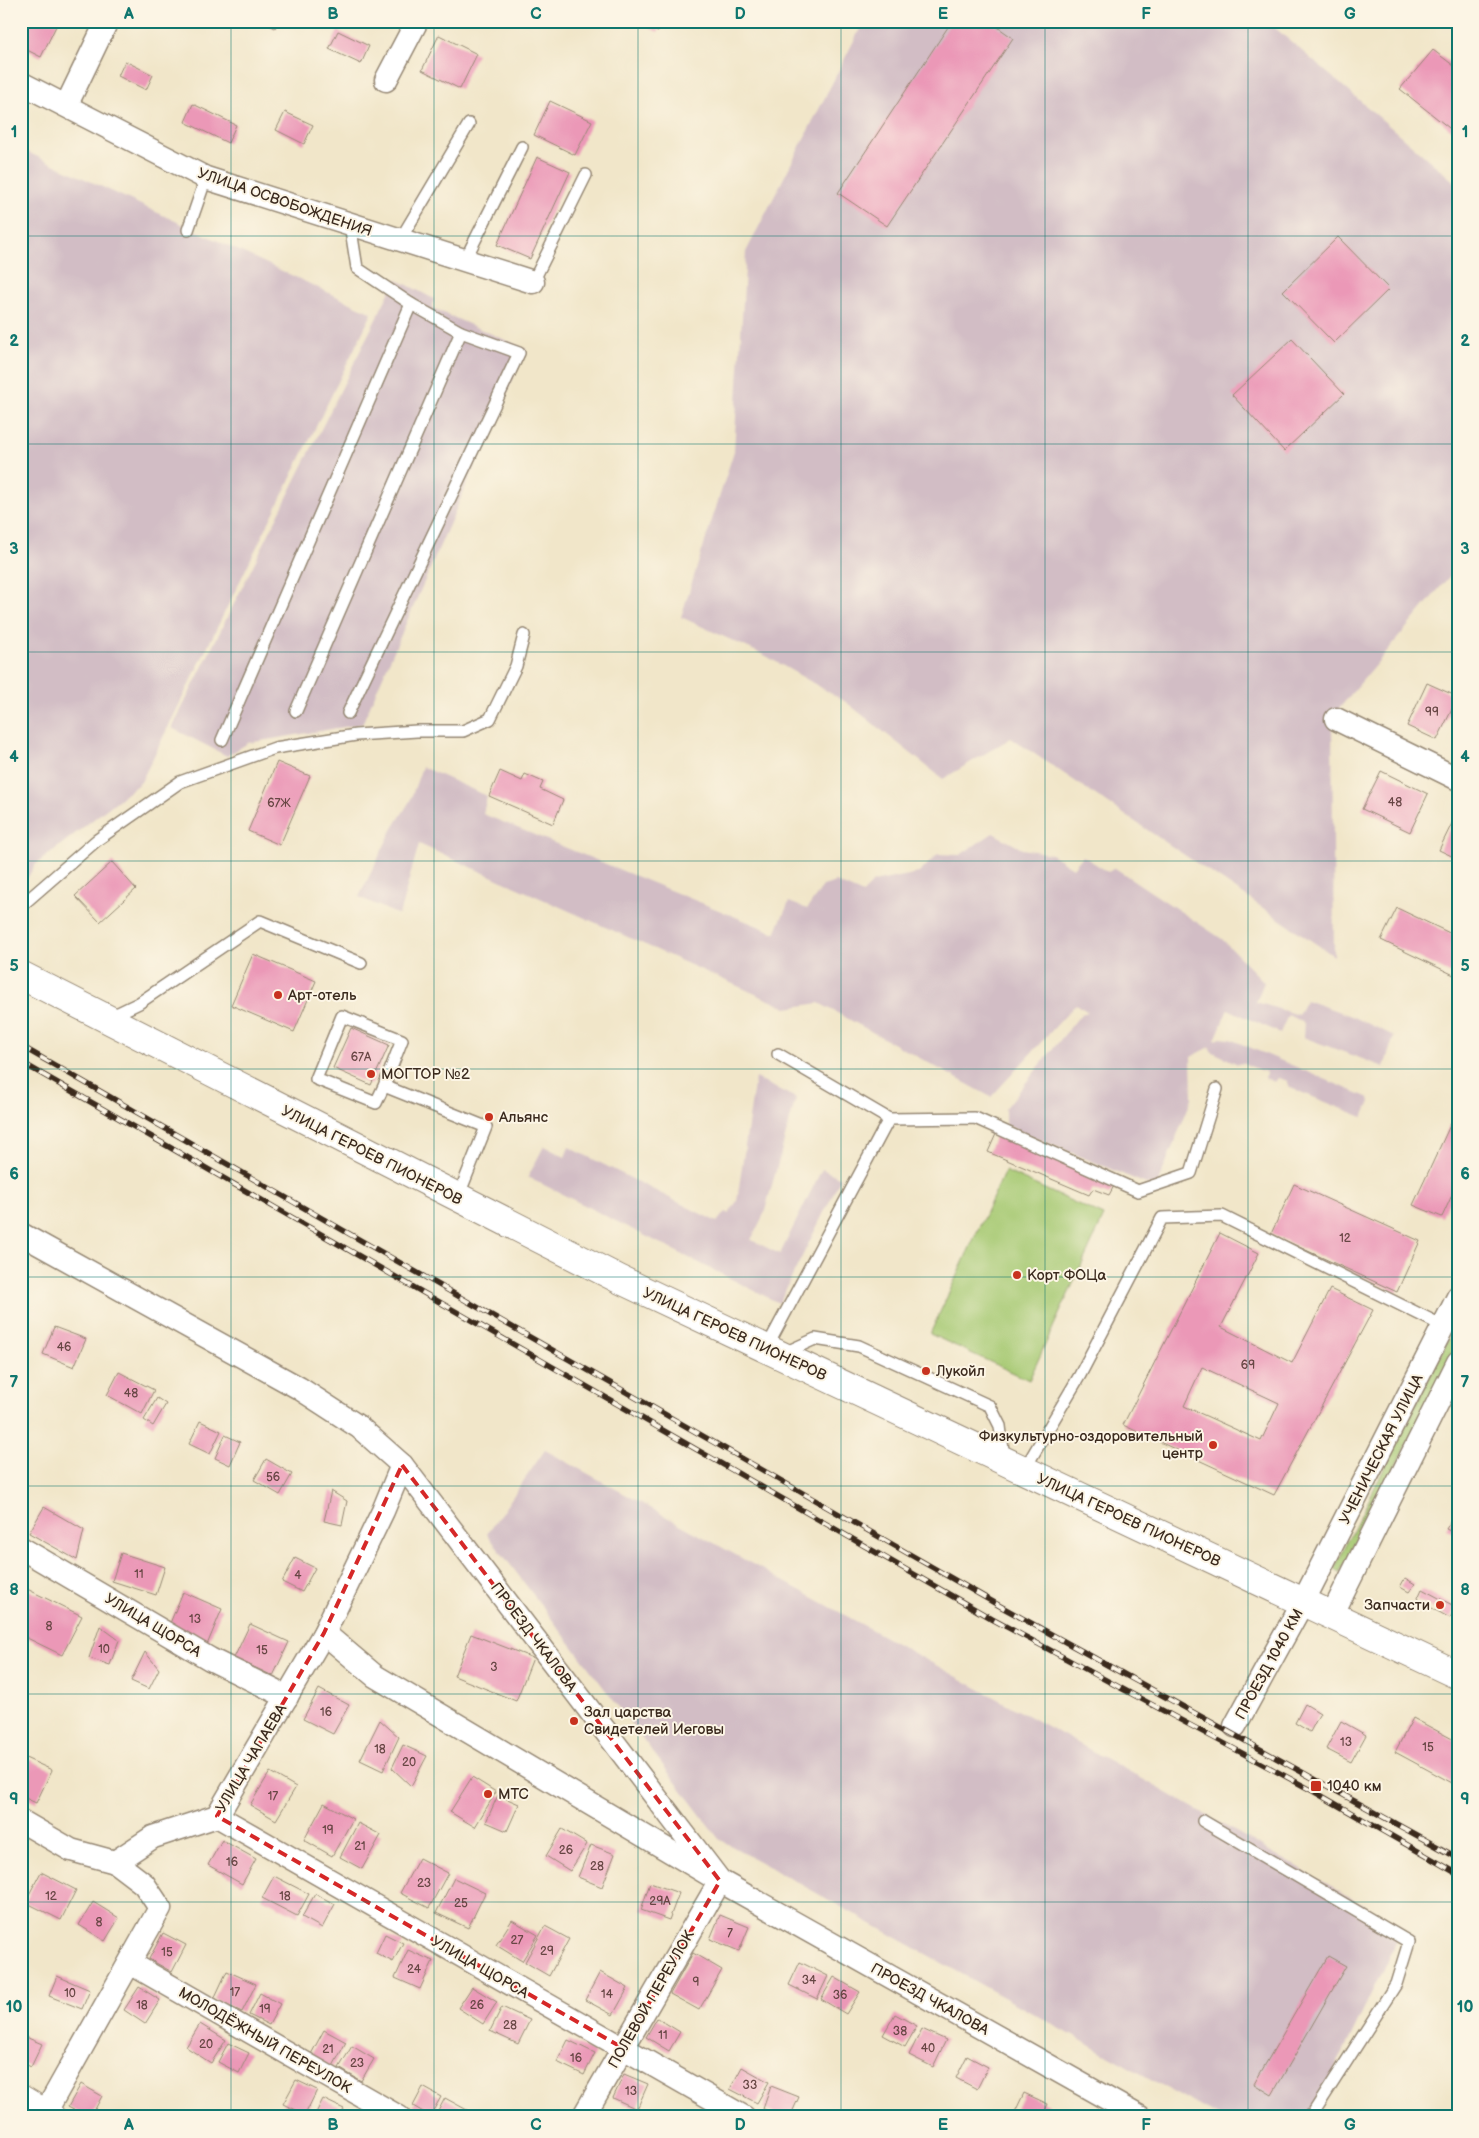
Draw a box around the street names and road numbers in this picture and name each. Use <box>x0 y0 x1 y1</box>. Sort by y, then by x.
street label: УЛИЦА ОСВОБОЖДЕНИЯ <box>195 164 374 241</box>
street label: УЛИЦА ГЕРОЕВ ПИОНЕРОВ <box>278 1101 466 1210</box>
street label: УЛИЦА ГЕРОЕВ ПИОНЕРОВ <box>640 1283 830 1386</box>
street label: УЧЕНИЧЕСКАЯ УЛИЦА <box>1335 1370 1428 1528</box>
street label: УЛИЦА ГЕРОЕВ ПИОНЕРОВ <box>1034 1469 1224 1572</box>
street label: ПРОЕЗД ЧКАЛОВА <box>486 1579 582 1697</box>
street label: УЛИЦА ЩОРСА <box>101 1589 205 1662</box>
street label: ПРОЕЗД 1040 КМ <box>1231 1606 1308 1723</box>
street label: УЛИЦА ЧАПАЕВА <box>212 1700 292 1816</box>
street label: ПОЛЕВОЙ ПЕРЕУЛОК <box>604 1926 699 2072</box>
street label: УЛИЦА ЩОРСА <box>428 1932 533 2003</box>
street label: ПРОЕЗД ЧКАЛОВА <box>867 1959 993 2040</box>
street label: МОЛОДЁЖНЫЙ ПЕРЕУЛОК <box>175 1983 355 2098</box>

